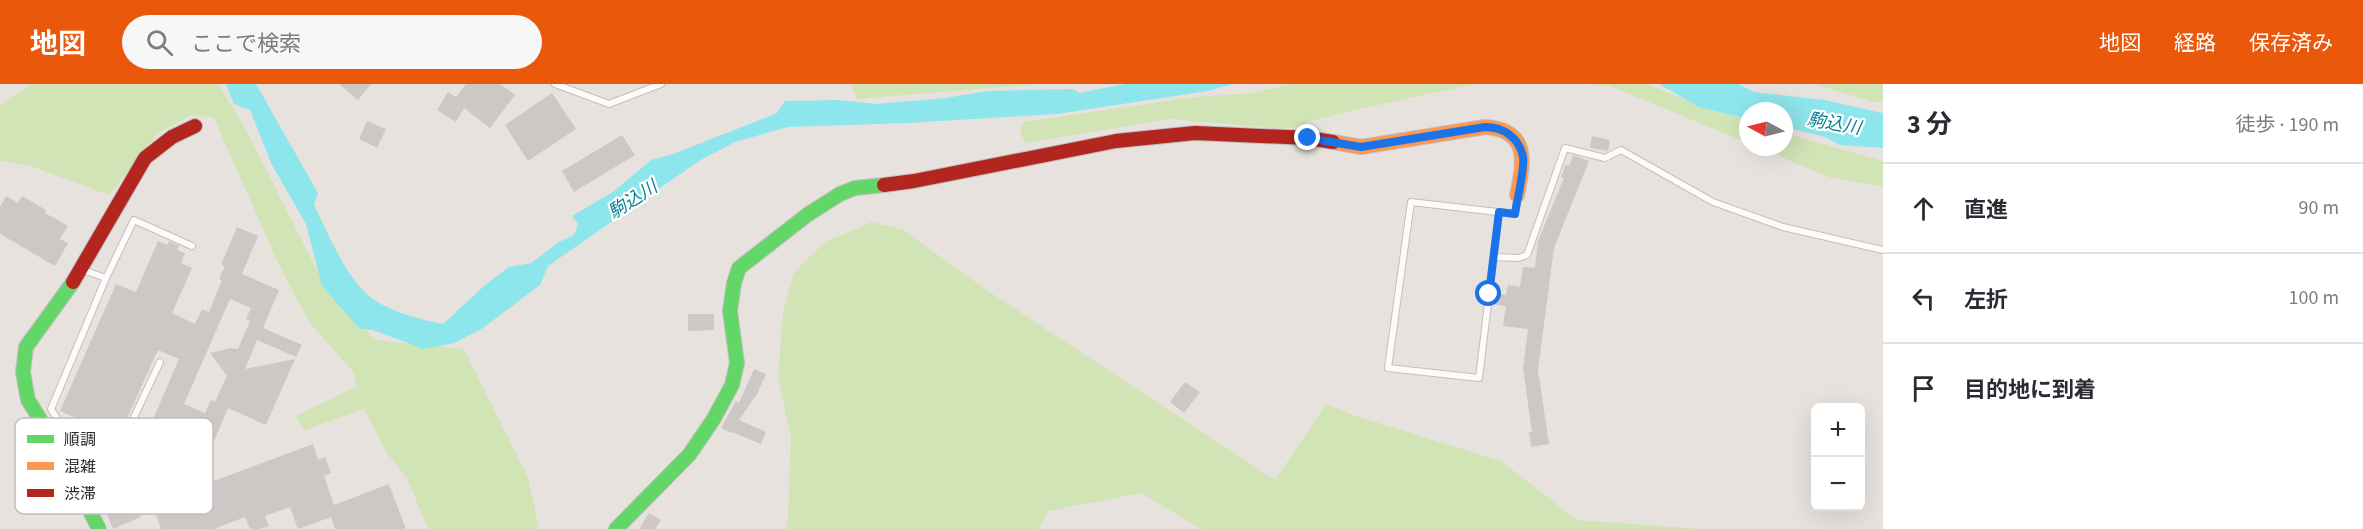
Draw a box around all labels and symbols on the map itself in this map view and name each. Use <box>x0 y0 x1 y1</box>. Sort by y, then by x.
north arrow <box>1739 102 1793 156</box>
water label: 駒込川 <box>1805 107 1865 141</box>
route end <box>1294 124 1320 150</box>
water label: 駒込川 <box>604 174 664 225</box>
route start <box>1475 280 1501 306</box>
legend <box>15 418 213 514</box>
text: 順調 <box>64 429 96 451</box>
text: 混雑 <box>64 456 96 478</box>
text: 渋滞 <box>64 483 96 505</box>

